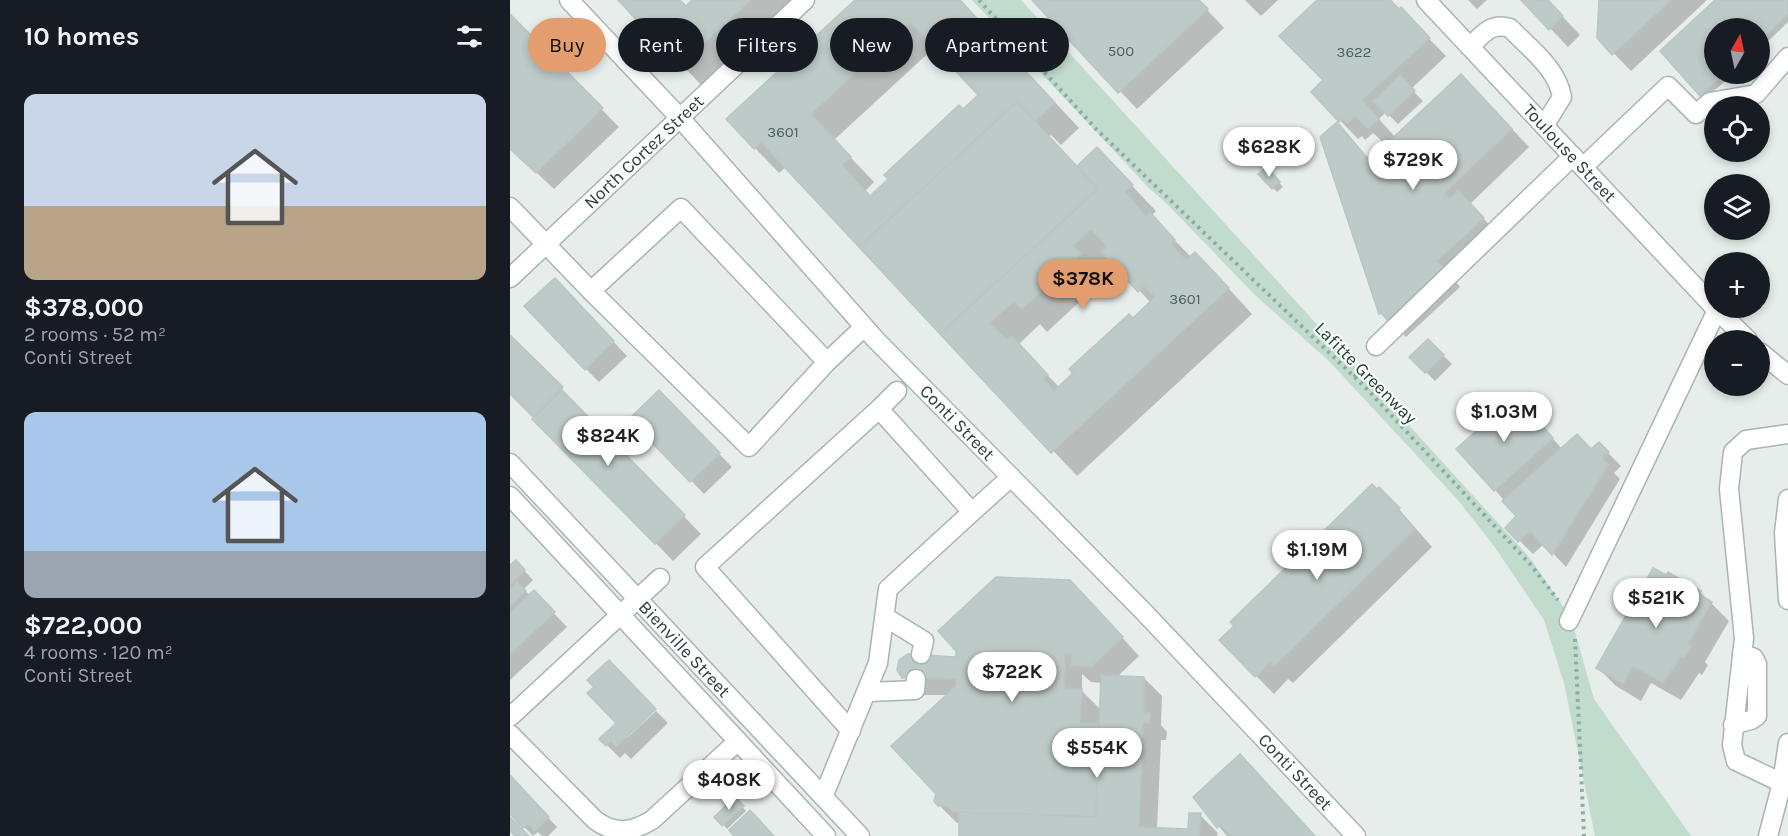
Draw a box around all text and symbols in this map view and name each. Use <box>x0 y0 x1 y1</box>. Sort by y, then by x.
chip: Buy <box>528 18 606 72</box>
chip: Rent <box>618 18 704 72</box>
chip: Filters <box>716 18 818 72</box>
chip: New <box>830 18 913 72</box>
chip: Apartment <box>925 18 1069 72</box>
north arrow <box>1704 18 1770 84</box>
map controls <box>1704 18 1770 396</box>
icon: filters <box>453 20 486 53</box>
text: 10 homes <box>24 21 139 52</box>
house number: 500 <box>1108 42 1134 60</box>
house number: 3622 <box>1337 43 1371 61</box>
street label: North Cortez Street <box>579 90 709 213</box>
button: locate <box>1704 96 1770 162</box>
street label: Toulouse Street <box>1518 99 1621 207</box>
house number: 3601 <box>767 123 799 141</box>
pin: $628K <box>1227 127 1311 178</box>
icon: home <box>201 133 309 241</box>
text: $628K <box>1237 135 1301 158</box>
pin: $729K <box>1371 140 1455 191</box>
text: $729K <box>1382 148 1444 171</box>
button: layers <box>1704 174 1770 240</box>
button: + <box>1704 252 1770 318</box>
pin: $378K <box>1041 259 1125 310</box>
text: $378K <box>1052 267 1114 290</box>
house number: 3601 <box>1169 290 1201 308</box>
text: $378,000 <box>24 292 144 323</box>
street label: Lafitte Greenway <box>1310 317 1422 429</box>
text: 2 rooms · 52 m² <box>24 323 166 346</box>
button: − <box>1704 330 1770 396</box>
text: Conti Street <box>24 346 132 369</box>
street label: Conti Street <box>915 380 1000 465</box>
pin: $1.03M <box>1455 392 1553 443</box>
text: $1.03M <box>1470 400 1538 423</box>
pin: $824K <box>566 416 650 467</box>
text: $824K <box>576 424 640 447</box>
icon: home <box>201 451 309 559</box>
pin: $1.19M <box>1268 530 1366 581</box>
text: $1.19M <box>1286 538 1348 561</box>
pin: $521K <box>1614 578 1698 629</box>
text: $521K <box>1627 586 1685 609</box>
street label: Bienville Street <box>634 596 735 702</box>
text: $722,000 <box>24 610 142 641</box>
text: 4 rooms · 120 m² <box>24 641 173 664</box>
pin: $722K <box>970 652 1054 703</box>
text: $722K <box>981 660 1043 683</box>
text: Conti Street <box>24 664 132 687</box>
pin: $554K <box>1055 728 1139 779</box>
street label: Conti Street <box>1254 729 1337 815</box>
text: $554K <box>1066 736 1128 759</box>
pin: $408K <box>687 760 771 811</box>
text: $408K <box>697 768 761 791</box>

